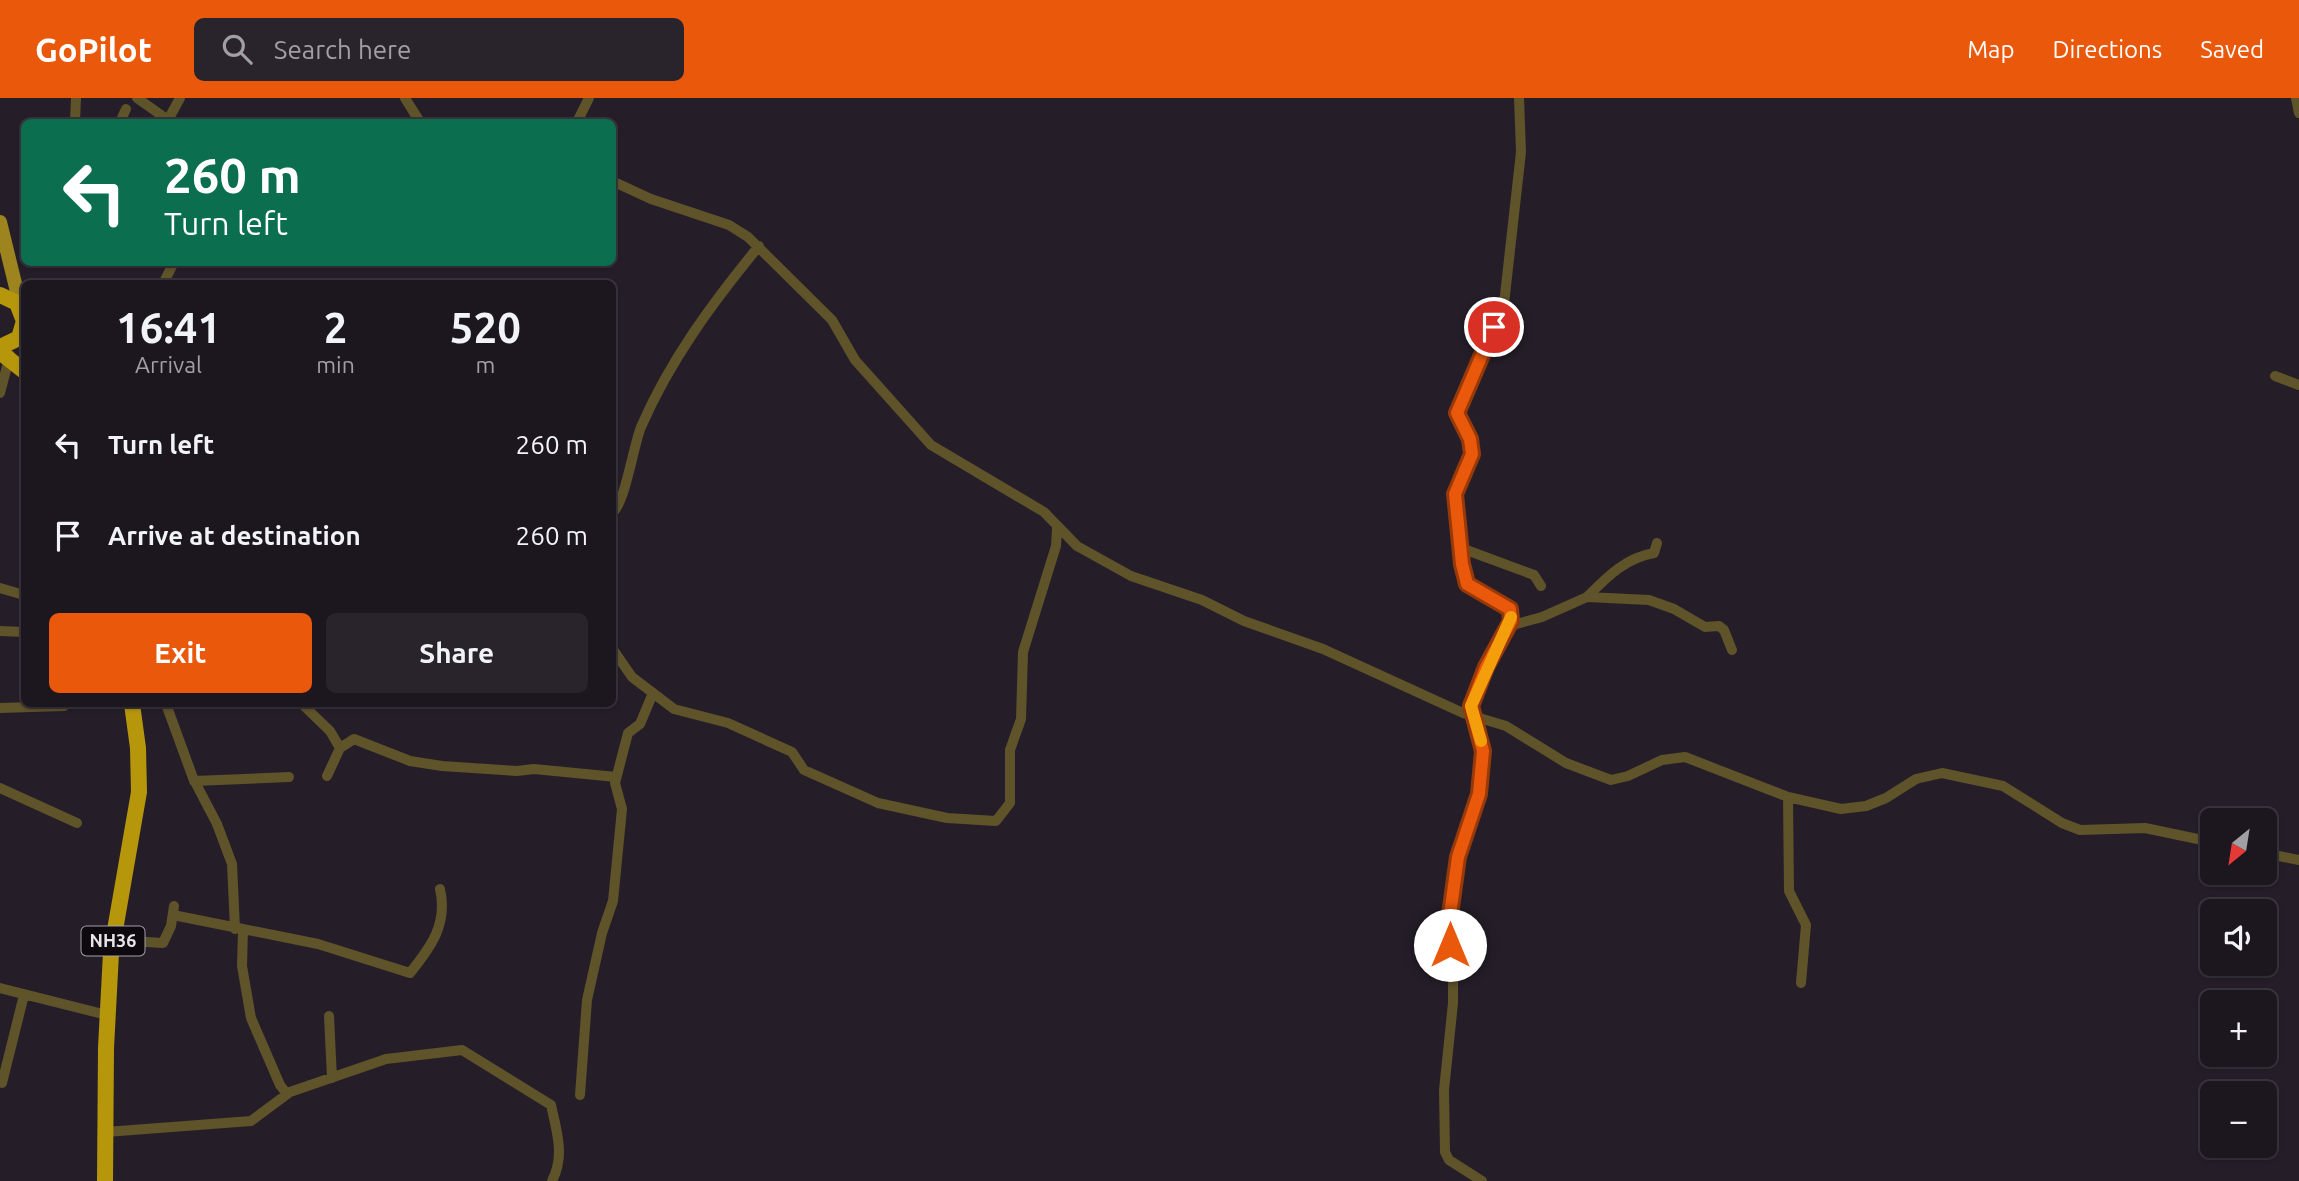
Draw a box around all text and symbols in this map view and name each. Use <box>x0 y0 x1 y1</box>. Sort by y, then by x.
search box <box>194 18 684 81</box>
icon: search <box>218 30 256 68</box>
text: GoPilot <box>35 31 152 68</box>
text: Search here <box>274 35 411 64</box>
text: Map <box>1967 36 2014 63</box>
text: Directions <box>2052 36 2162 63</box>
text: Saved <box>2200 36 2264 63</box>
icon: left <box>49 147 140 238</box>
text: 260 m <box>164 147 301 202</box>
text: Turn left <box>164 205 288 241</box>
pin <box>1464 297 1524 357</box>
text: 16:41 <box>116 304 221 351</box>
text: 2 <box>324 304 347 351</box>
text: 520 <box>450 304 521 351</box>
icon: arrive <box>1475 308 1513 346</box>
text: Arrival <box>135 352 202 377</box>
text: min <box>316 352 355 377</box>
text: m <box>475 352 495 377</box>
icon: left <box>49 426 87 464</box>
text: Turn left <box>108 430 214 459</box>
text: 260 m <box>516 430 588 459</box>
icon: arrive <box>49 517 87 555</box>
text: Arrive at destination <box>108 521 361 550</box>
text: 260 m <box>516 521 588 550</box>
button: Exit <box>49 613 312 693</box>
button: Share <box>326 613 588 693</box>
north arrow <box>2200 808 2277 886</box>
map controls <box>2200 808 2277 1158</box>
button: sound <box>2200 899 2277 976</box>
position arrow <box>1413 908 1487 982</box>
road number: NH36 <box>82 926 144 956</box>
button: + <box>2200 990 2277 1067</box>
button: − <box>2200 1081 2277 1158</box>

